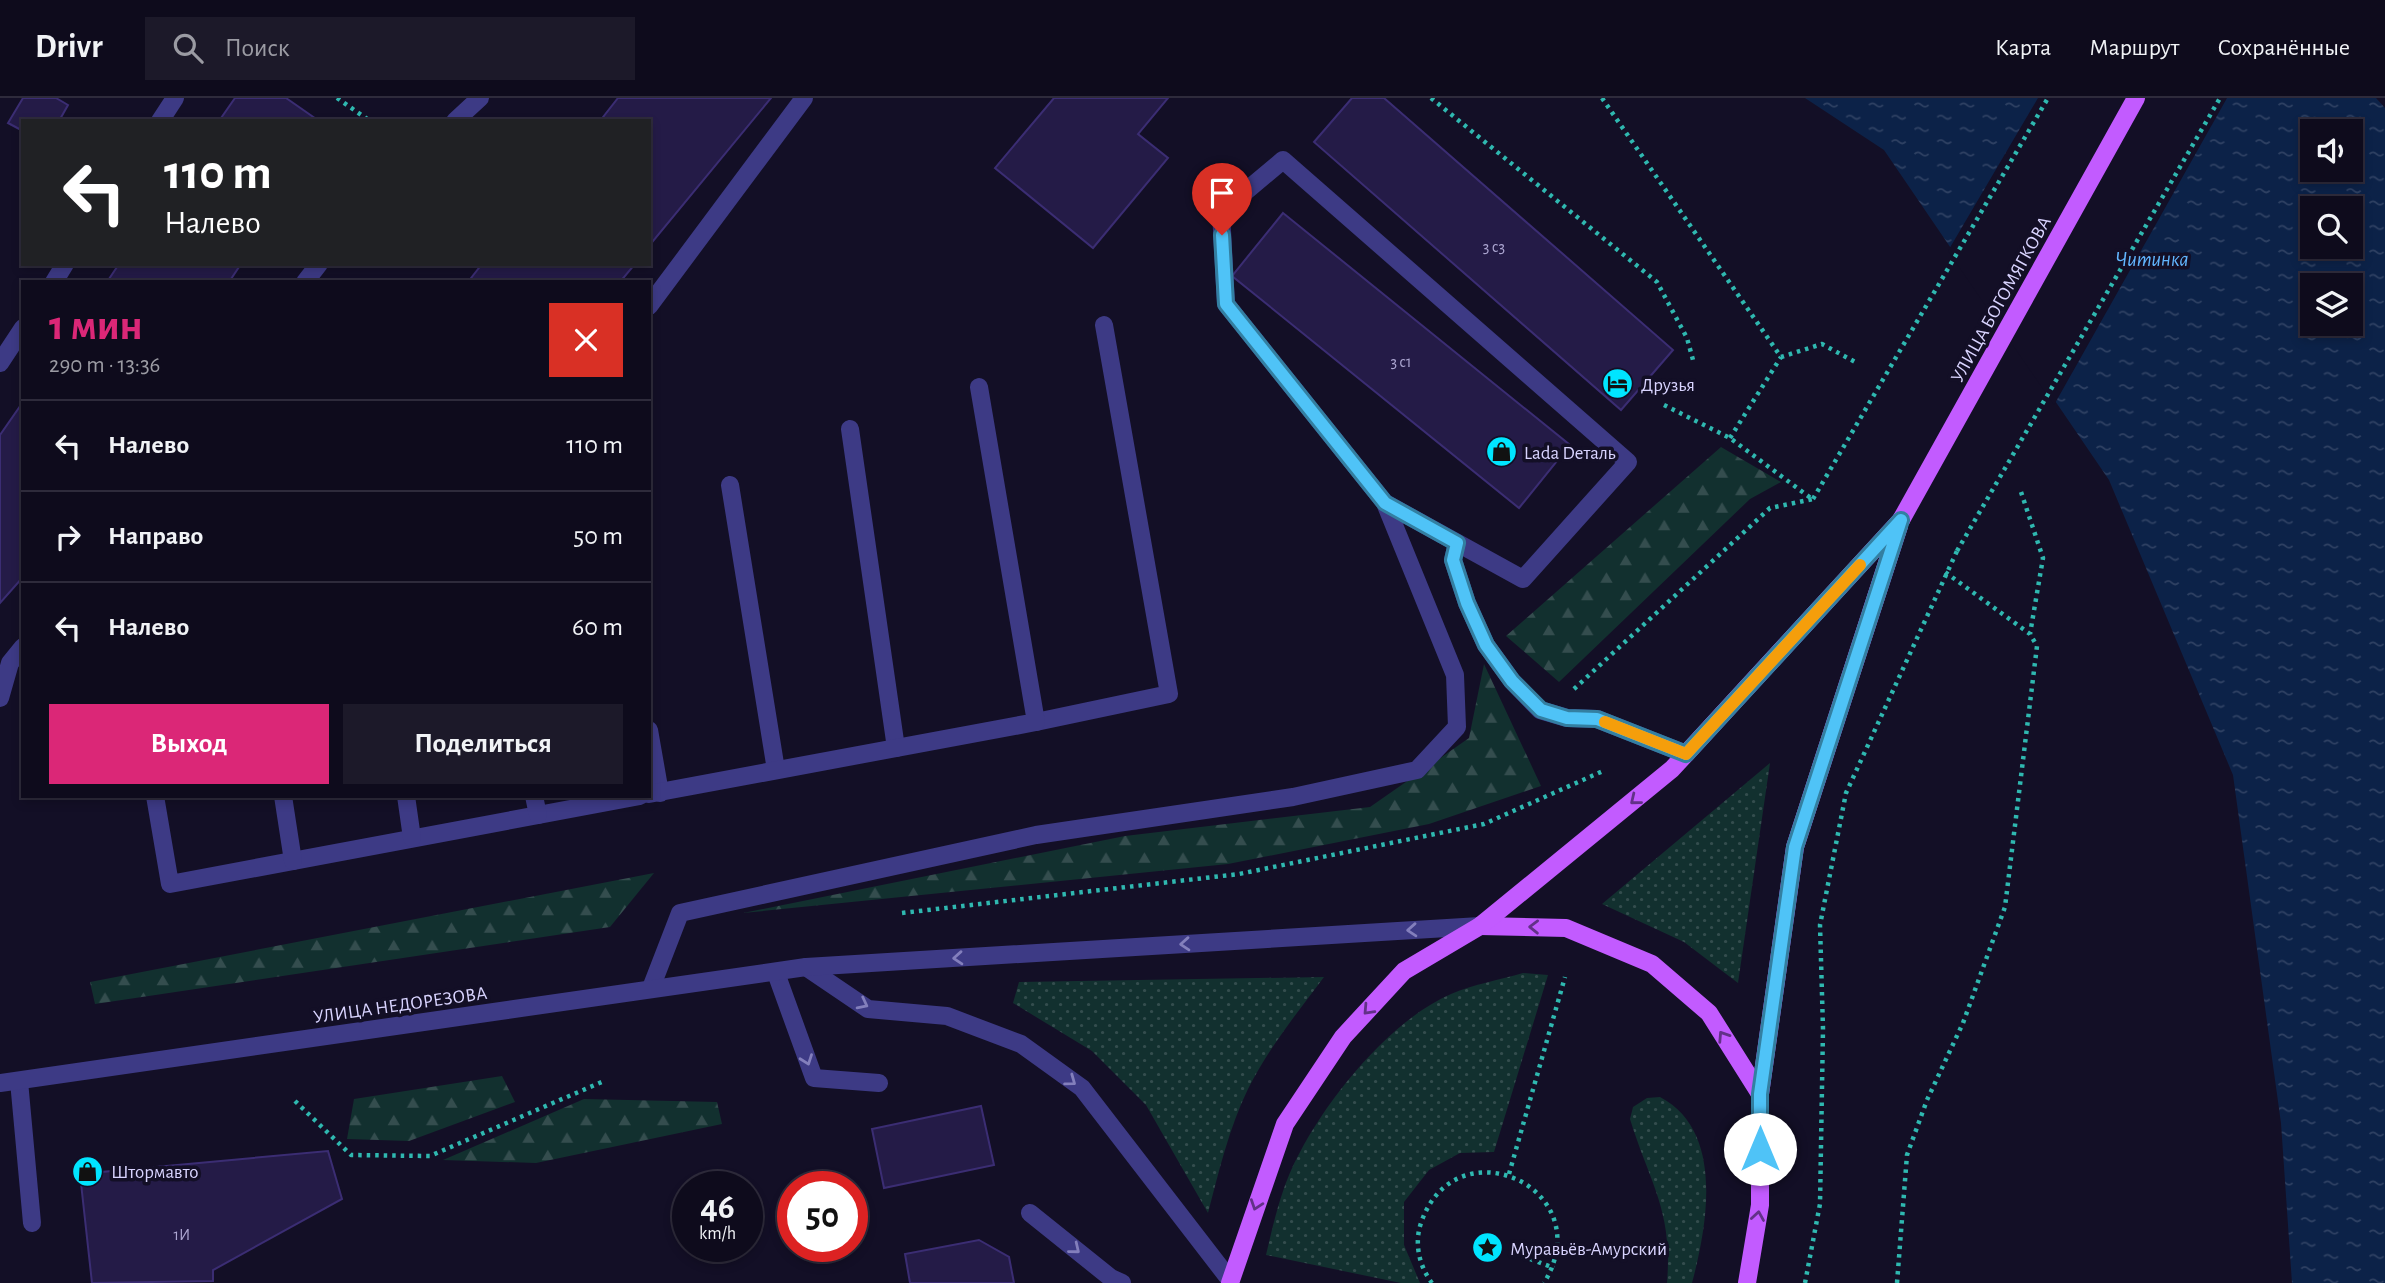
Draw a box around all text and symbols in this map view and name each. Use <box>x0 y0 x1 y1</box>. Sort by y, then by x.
search box <box>145 17 635 80</box>
icon: search <box>169 29 207 67</box>
text: Drivr <box>35 31 103 64</box>
text: Поиск <box>225 35 290 61</box>
text: Карта <box>1995 36 2051 60</box>
text: Маршрут <box>2089 36 2179 60</box>
text: Сохранённые <box>2217 36 2350 60</box>
map controls <box>2300 119 2363 336</box>
button: sound <box>2300 119 2363 182</box>
icon: left <box>49 147 140 238</box>
text: 110 m <box>164 149 272 198</box>
pin <box>1192 163 1252 235</box>
icon: arrive <box>1203 174 1241 212</box>
button: search <box>2300 196 2363 259</box>
text: Налево <box>164 207 261 239</box>
street label: УЛИЦА БОГОМЯГКОВА <box>1948 214 2055 386</box>
house number: 3 с3 <box>1483 239 1505 255</box>
water label: Читинка <box>2115 249 2189 270</box>
button: layers <box>2300 273 2363 336</box>
button: close <box>549 303 623 377</box>
text: 1 мин <box>49 305 143 347</box>
text: 290 m · 13:36 <box>49 354 160 377</box>
house number: 3 с1 <box>1390 354 1412 370</box>
hotel icon: Друзья <box>1601 367 1635 401</box>
place label: Друзья <box>1641 376 1695 395</box>
icon: left <box>49 427 87 465</box>
text: Налево <box>108 432 189 458</box>
text: 110 m <box>566 432 623 458</box>
shop icon: Lada Dеталь <box>1484 435 1518 469</box>
place label: Lada Dеталь <box>1524 444 1616 463</box>
icon: right <box>49 518 87 556</box>
text: Направо <box>108 523 203 549</box>
text: 50 m <box>573 523 623 549</box>
icon: left <box>49 609 87 647</box>
text: Налево <box>108 614 189 640</box>
text: 60 m <box>572 614 623 640</box>
button: Выход <box>49 704 329 784</box>
button: Поделиться <box>343 704 623 784</box>
one-way arrow <box>1630 791 1642 804</box>
one-way arrow <box>1528 920 1539 935</box>
one-way arrow <box>1406 923 1417 938</box>
one-way arrow <box>1179 936 1190 951</box>
one-way arrow <box>952 950 963 965</box>
street label: УЛИЦА НЕДОРЕЗОВА <box>312 984 488 1027</box>
one-way arrow <box>856 996 868 1010</box>
one-way arrow <box>1363 1002 1376 1015</box>
one-way arrow <box>1719 1031 1732 1044</box>
one-way arrow <box>799 1054 813 1066</box>
one-way arrow <box>1064 1072 1076 1085</box>
position arrow <box>1723 1112 1797 1186</box>
shop icon: Штормавто <box>71 1154 105 1188</box>
place label: Штормавто <box>111 1163 199 1182</box>
speed limit sign: 50 <box>777 1171 868 1262</box>
text: 46 <box>700 1190 735 1225</box>
one-way arrow <box>1250 1199 1264 1211</box>
one-way arrow <box>1750 1210 1765 1222</box>
text: km/h <box>699 1225 736 1243</box>
house number: 1И <box>174 1227 190 1243</box>
place icon: Муравьёв-Амурский <box>1470 1231 1504 1265</box>
place label: Муравьёв-Амурский <box>1510 1240 1667 1259</box>
one-way arrow <box>1068 1241 1080 1254</box>

